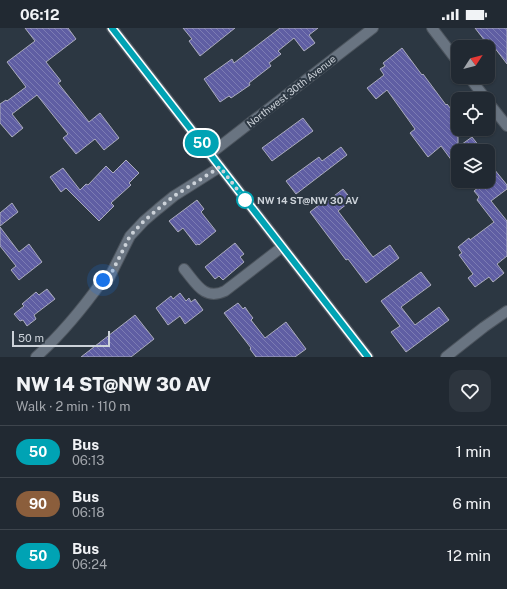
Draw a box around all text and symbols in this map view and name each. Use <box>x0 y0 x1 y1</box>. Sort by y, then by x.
text: 06:12 <box>20 6 60 23</box>
north arrow <box>451 40 495 84</box>
map controls <box>451 40 495 188</box>
street label: Northwest 30th Avenue <box>244 52 338 130</box>
button: locate <box>451 92 495 136</box>
line badge: 50 <box>184 130 220 156</box>
text: 50 <box>193 135 211 151</box>
button: layers <box>451 144 495 188</box>
marker: NW 14 ST@NW 30 AV <box>236 191 254 209</box>
place label: NW 14 ST@NW 30 AV <box>257 194 359 206</box>
your location <box>93 270 113 290</box>
scale bar <box>12 329 110 348</box>
text: 50 m <box>18 332 44 344</box>
button: heart <box>449 370 491 412</box>
text: NW 14 ST@NW 30 AV <box>16 373 211 395</box>
text: Walk · 2 min · 110 m <box>16 399 131 414</box>
text: Bus <box>72 436 99 453</box>
text: 1 min <box>456 443 491 460</box>
text: 50 <box>29 444 47 460</box>
text: 06:13 <box>72 453 104 468</box>
text: Bus <box>72 488 99 505</box>
text: 6 min <box>453 495 491 512</box>
text: 90 <box>29 496 47 512</box>
text: 06:18 <box>72 505 105 520</box>
text: Bus <box>72 540 99 557</box>
text: 12 min <box>447 547 491 564</box>
text: 50 <box>29 548 47 564</box>
text: 06:24 <box>72 557 107 572</box>

